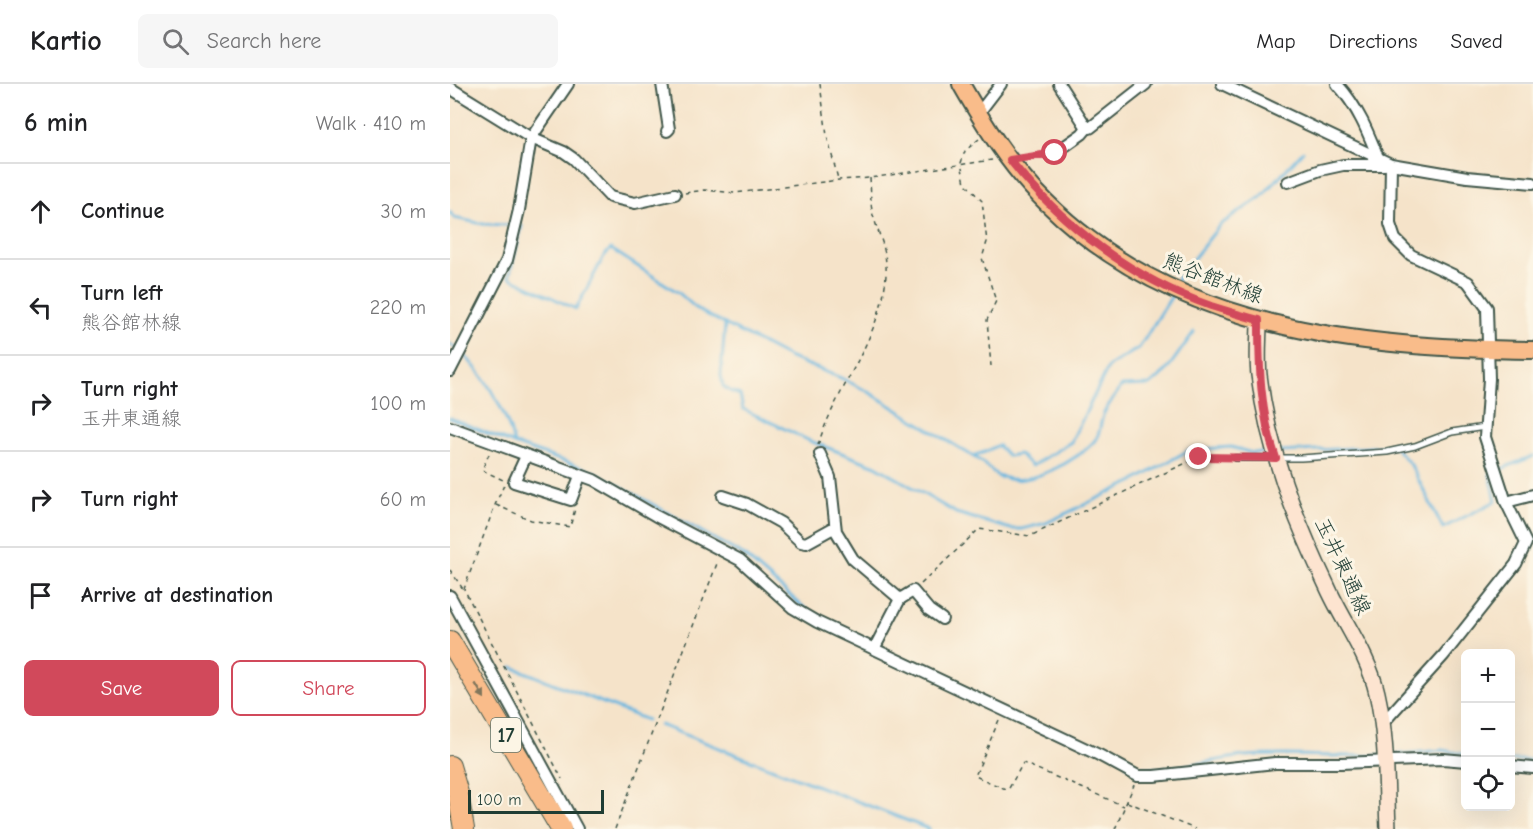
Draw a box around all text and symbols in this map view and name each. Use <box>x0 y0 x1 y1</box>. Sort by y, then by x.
search box <box>138 14 558 68</box>
text: Kartio <box>30 25 102 57</box>
icon: search <box>159 25 192 58</box>
text: Search here <box>207 28 321 54</box>
text: Map <box>1256 29 1296 53</box>
text: Directions <box>1329 29 1418 53</box>
text: Saved <box>1451 29 1503 53</box>
text: 6 min <box>24 108 88 138</box>
text: Walk · 410 m <box>316 112 426 135</box>
route start <box>1041 139 1067 165</box>
icon: ahead <box>24 195 57 228</box>
text: Continue <box>81 198 164 224</box>
text: 30 m <box>380 200 426 223</box>
street label: 熊谷館林線 <box>1160 248 1266 308</box>
text: Turn left <box>81 280 163 306</box>
icon: left <box>24 291 57 324</box>
text: 220 m <box>370 296 426 319</box>
text: 熊谷館林線 <box>81 311 181 334</box>
text: Turn right <box>81 376 178 402</box>
icon: right <box>24 387 57 420</box>
text: 100 m <box>371 392 426 415</box>
text: 玉井東通線 <box>81 407 181 430</box>
route end <box>1185 443 1211 469</box>
icon: right <box>24 483 57 516</box>
text: Turn right <box>81 486 178 512</box>
text: 60 m <box>380 488 426 511</box>
street label: 玉井東通線 <box>1310 513 1376 619</box>
icon: arrive <box>24 579 57 612</box>
text: Arrive at destination <box>81 582 273 608</box>
map controls <box>1461 649 1515 811</box>
button: + <box>1461 649 1515 703</box>
button: Save <box>24 660 219 716</box>
button: Share <box>231 660 426 716</box>
one-way arrow <box>474 683 485 699</box>
button: − <box>1461 703 1515 757</box>
road number: 17 <box>491 718 521 752</box>
button: locate <box>1461 757 1515 811</box>
scale bar <box>468 787 604 814</box>
text: 100 m <box>477 791 521 809</box>

